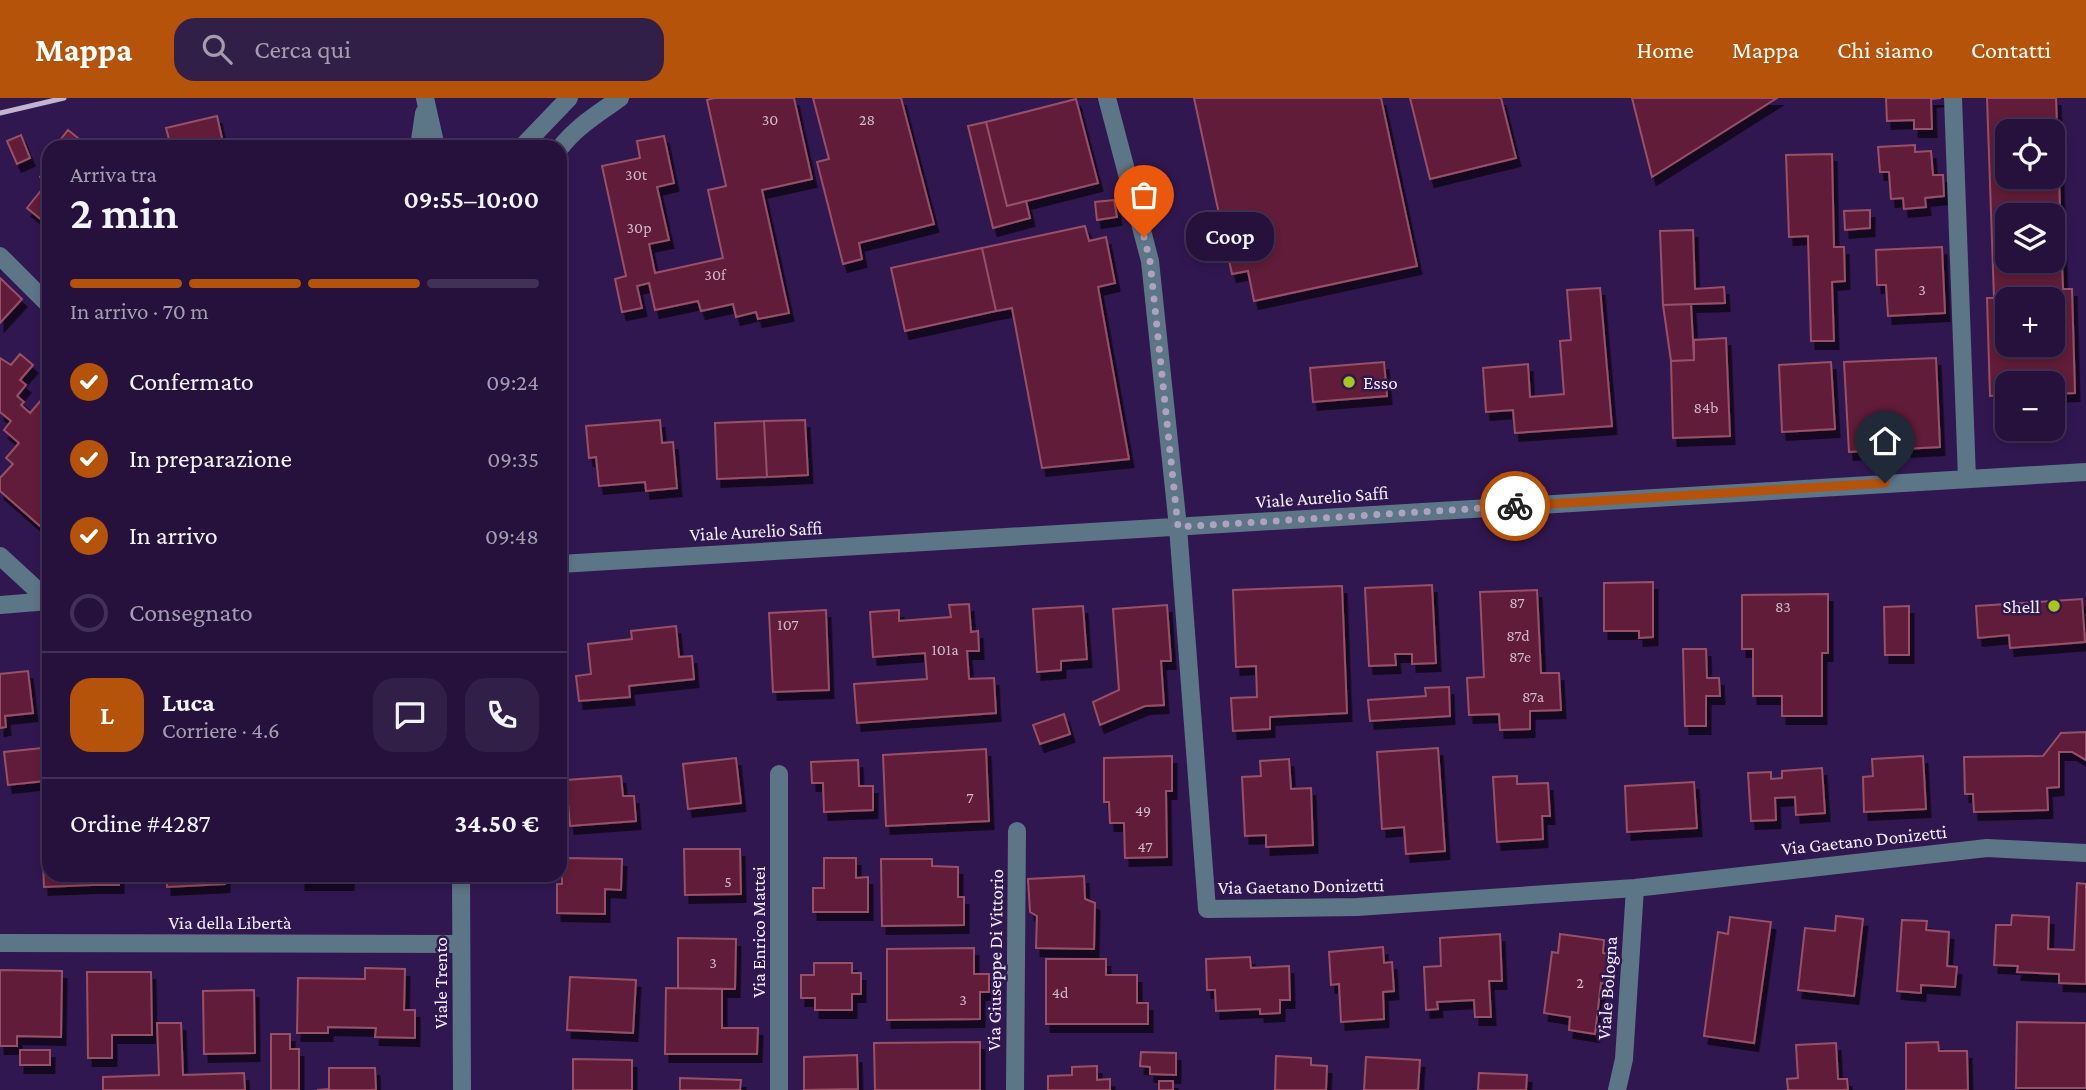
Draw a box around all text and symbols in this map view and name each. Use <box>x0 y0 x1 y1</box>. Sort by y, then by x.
search box <box>174 18 664 81</box>
icon: search <box>198 30 236 68</box>
text: Mappa <box>35 31 132 68</box>
text: Cerca qui <box>254 35 351 64</box>
text: Home <box>1636 36 1694 63</box>
text: Mappa <box>1732 36 1799 63</box>
text: Chi siamo <box>1837 36 1933 63</box>
text: Contatti <box>1971 36 2051 63</box>
house number: 30 <box>762 111 778 128</box>
house number: 28 <box>859 111 875 128</box>
map controls <box>1995 119 2065 441</box>
button: locate <box>1995 119 2065 189</box>
text: Arriva tra <box>70 161 157 187</box>
pin <box>1114 165 1174 237</box>
house number: 30t <box>625 166 648 183</box>
icon: bag <box>1125 176 1163 214</box>
text: 09:55–10:00 <box>403 185 539 214</box>
text: 2 min <box>70 187 178 238</box>
button: layers <box>1995 203 2065 273</box>
callout: Coop <box>1186 212 1274 262</box>
house number: 30p <box>626 219 652 237</box>
text: Coop <box>1205 223 1255 249</box>
house number: 30f <box>704 266 727 283</box>
house number: 3 <box>1918 281 1926 298</box>
button: + <box>1995 287 2065 357</box>
text: In arrivo · 70 m <box>70 298 209 324</box>
icon: check <box>70 363 108 401</box>
text: Confermato <box>129 367 254 396</box>
text: 09:24 <box>486 369 539 395</box>
button: − <box>1995 371 2065 441</box>
place label: Esso <box>1363 372 1398 393</box>
marker: Esso <box>1341 374 1357 390</box>
house number: 84b <box>1694 399 1719 416</box>
pin <box>1855 411 1915 483</box>
icon: home <box>1866 422 1904 460</box>
icon: check <box>70 440 108 478</box>
text: In preparazione <box>129 444 292 473</box>
text: 09:35 <box>487 446 539 472</box>
courier <box>1480 471 1550 541</box>
street label: Viale Aurelio Saffi <box>1255 482 1389 512</box>
icon: bike <box>1496 487 1534 525</box>
icon: check <box>70 517 108 555</box>
street label: Viale Aurelio Saffi <box>689 517 823 545</box>
text: In arrivo <box>129 521 218 550</box>
text: 09:48 <box>485 523 539 549</box>
house number: 87 <box>1509 594 1525 611</box>
place label: Shell <box>2003 596 2040 617</box>
text: Consegnato <box>129 598 253 627</box>
house number: 83 <box>1775 598 1791 615</box>
marker: Shell <box>2046 598 2062 614</box>
house number: 107 <box>777 616 799 633</box>
house number: 87d <box>1506 627 1530 644</box>
house number: 101a <box>931 641 959 658</box>
house number: 87e <box>1509 648 1531 665</box>
button: chat <box>373 678 447 752</box>
button: phone <box>465 678 539 752</box>
text: Luca <box>162 688 215 717</box>
house number: 87a <box>1522 688 1545 705</box>
text: L <box>100 701 114 730</box>
text: Corriere · 4.6 <box>162 717 280 743</box>
house number: 7 <box>966 789 974 806</box>
house number: 49 <box>1135 802 1151 819</box>
text: Ordine #4287 <box>70 809 211 838</box>
text: 34.50 € <box>454 809 539 838</box>
street label: Via Gaetano Donizetti <box>1780 821 1948 859</box>
house number: 47 <box>1137 838 1153 855</box>
street label: Via Enrico Mattei <box>748 866 769 998</box>
street label: Via Giuseppe Di Vittorio <box>983 869 1007 1051</box>
house number: 5 <box>724 873 732 890</box>
street label: Via Gaetano Donizetti <box>1218 874 1384 898</box>
street label: Via della Libertà <box>169 912 292 933</box>
street label: Viale Bologna <box>1593 935 1621 1040</box>
street label: Viale Trento <box>430 937 451 1029</box>
house number: 3 <box>709 954 717 971</box>
house number: 2 <box>1576 974 1584 991</box>
house number: 4d <box>1052 984 1069 1001</box>
house number: 3 <box>959 991 967 1008</box>

